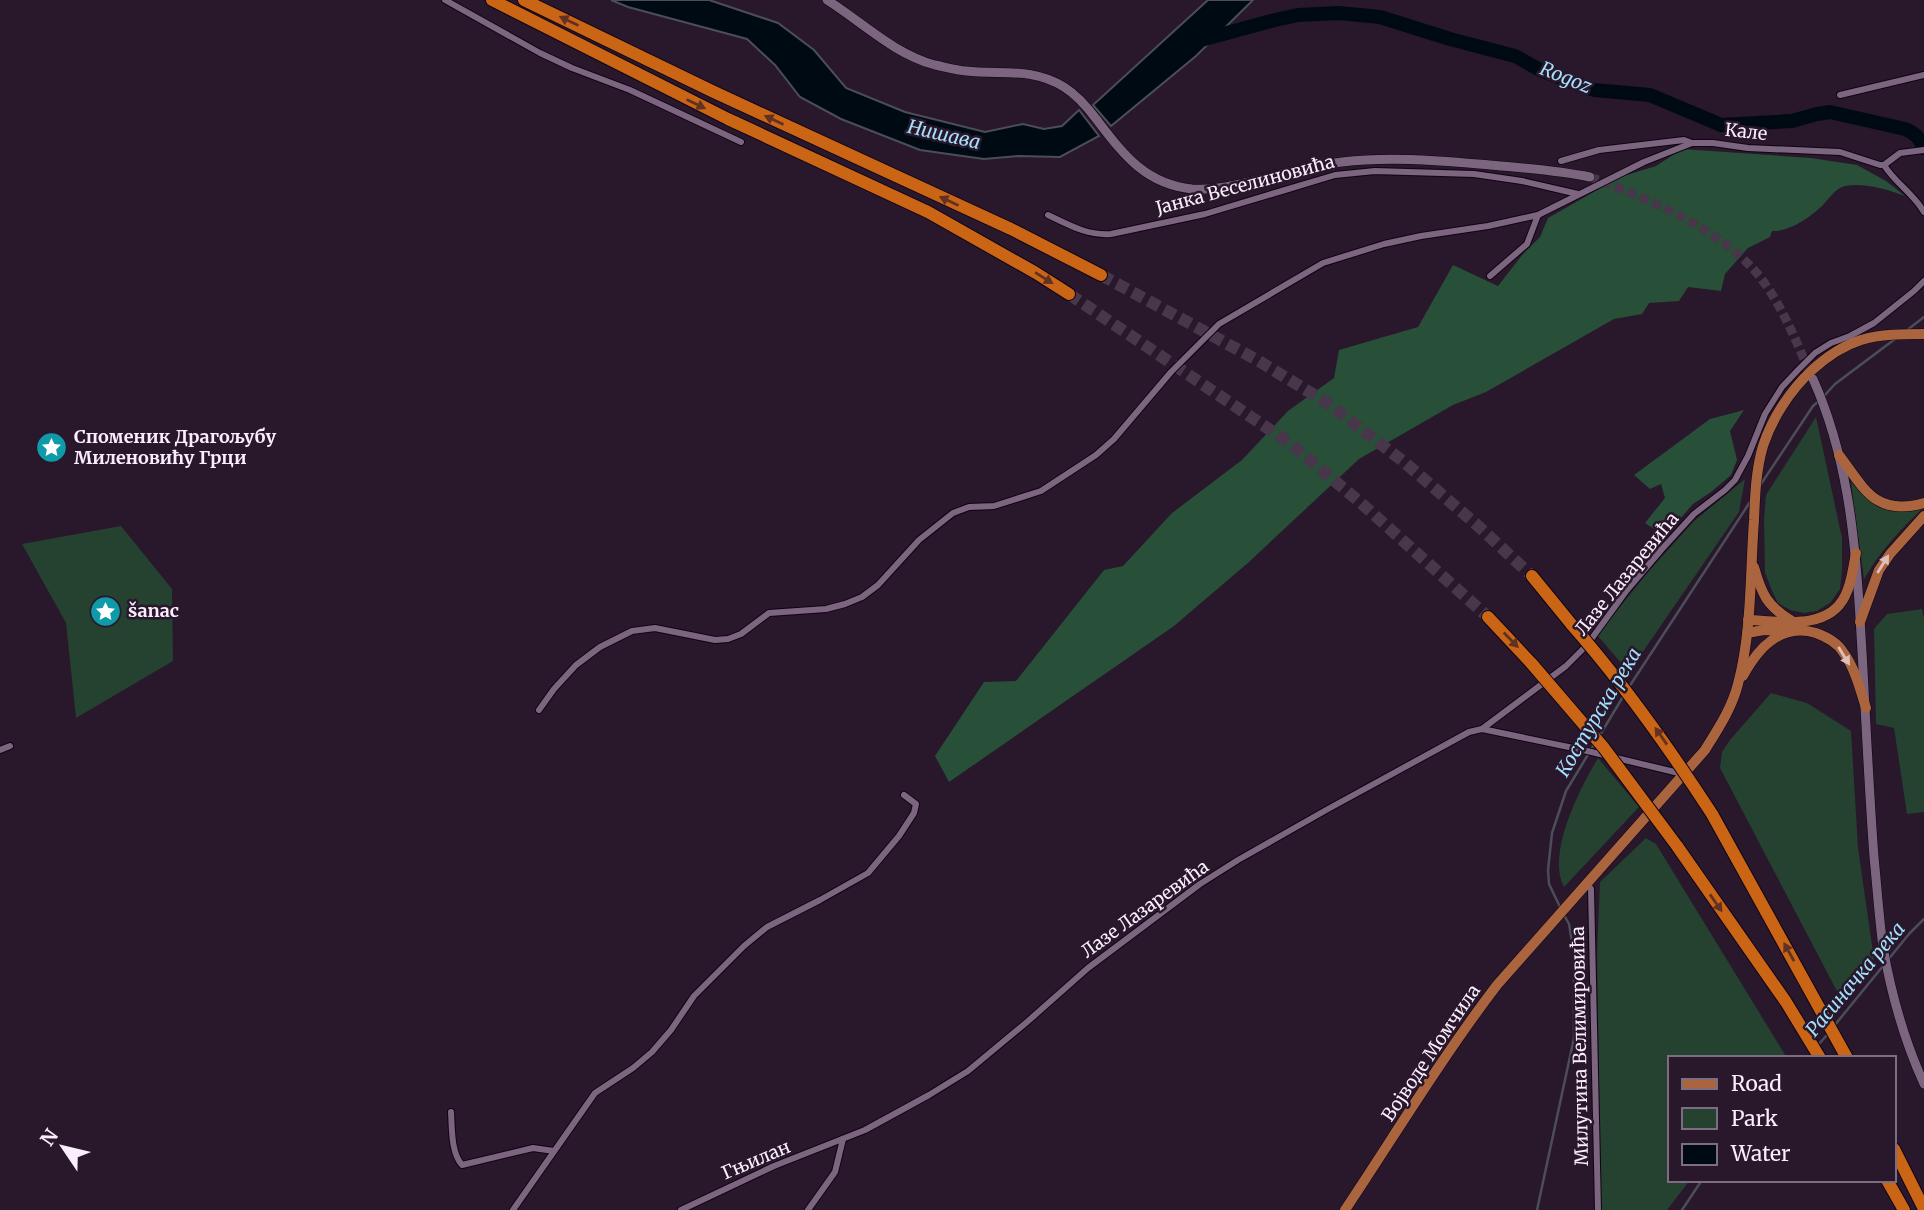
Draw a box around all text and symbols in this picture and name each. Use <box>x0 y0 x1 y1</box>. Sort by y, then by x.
one-way arrow <box>559 16 579 27</box>
water label: Rogoz <box>1537 56 1596 98</box>
one-way arrow <box>686 98 706 109</box>
one-way arrow <box>764 114 784 126</box>
water label: Нишава <box>905 114 983 154</box>
street label: Кале <box>1724 118 1768 145</box>
street label: Јанка Веселиновића <box>1152 149 1337 220</box>
one-way arrow <box>939 195 959 206</box>
one-way arrow <box>1034 272 1054 285</box>
place label: Споменик Драгољубу Миленовићу Грци <box>74 425 276 469</box>
place icon: Споменик Драгољубу Миленовићу Грци <box>34 430 68 464</box>
street label: Лазе Лазаревића <box>1570 507 1684 640</box>
one-way arrow <box>1877 554 1890 574</box>
place icon: šanac <box>88 594 122 628</box>
place label: šanac <box>128 599 179 622</box>
one-way arrow <box>1502 631 1518 648</box>
water label: Костурска река <box>1550 643 1646 781</box>
one-way arrow <box>1838 646 1851 665</box>
one-way arrow <box>1654 727 1668 745</box>
street label: Лазе Лазаревића <box>1077 854 1213 963</box>
one-way arrow <box>1709 893 1722 912</box>
water label: Расиначка река <box>1800 917 1910 1041</box>
street label: Милутина Велимировића <box>1566 926 1593 1166</box>
one-way arrow <box>1783 942 1795 962</box>
street label: Војводе Момчила <box>1376 980 1485 1126</box>
legend <box>1668 1056 1896 1182</box>
text: Road <box>1731 1070 1782 1097</box>
text: Park <box>1731 1105 1778 1132</box>
north arrow <box>28 1112 98 1182</box>
text: N <box>35 1124 63 1150</box>
street label: Гњилан <box>718 1135 794 1184</box>
text: Water <box>1730 1140 1790 1167</box>

